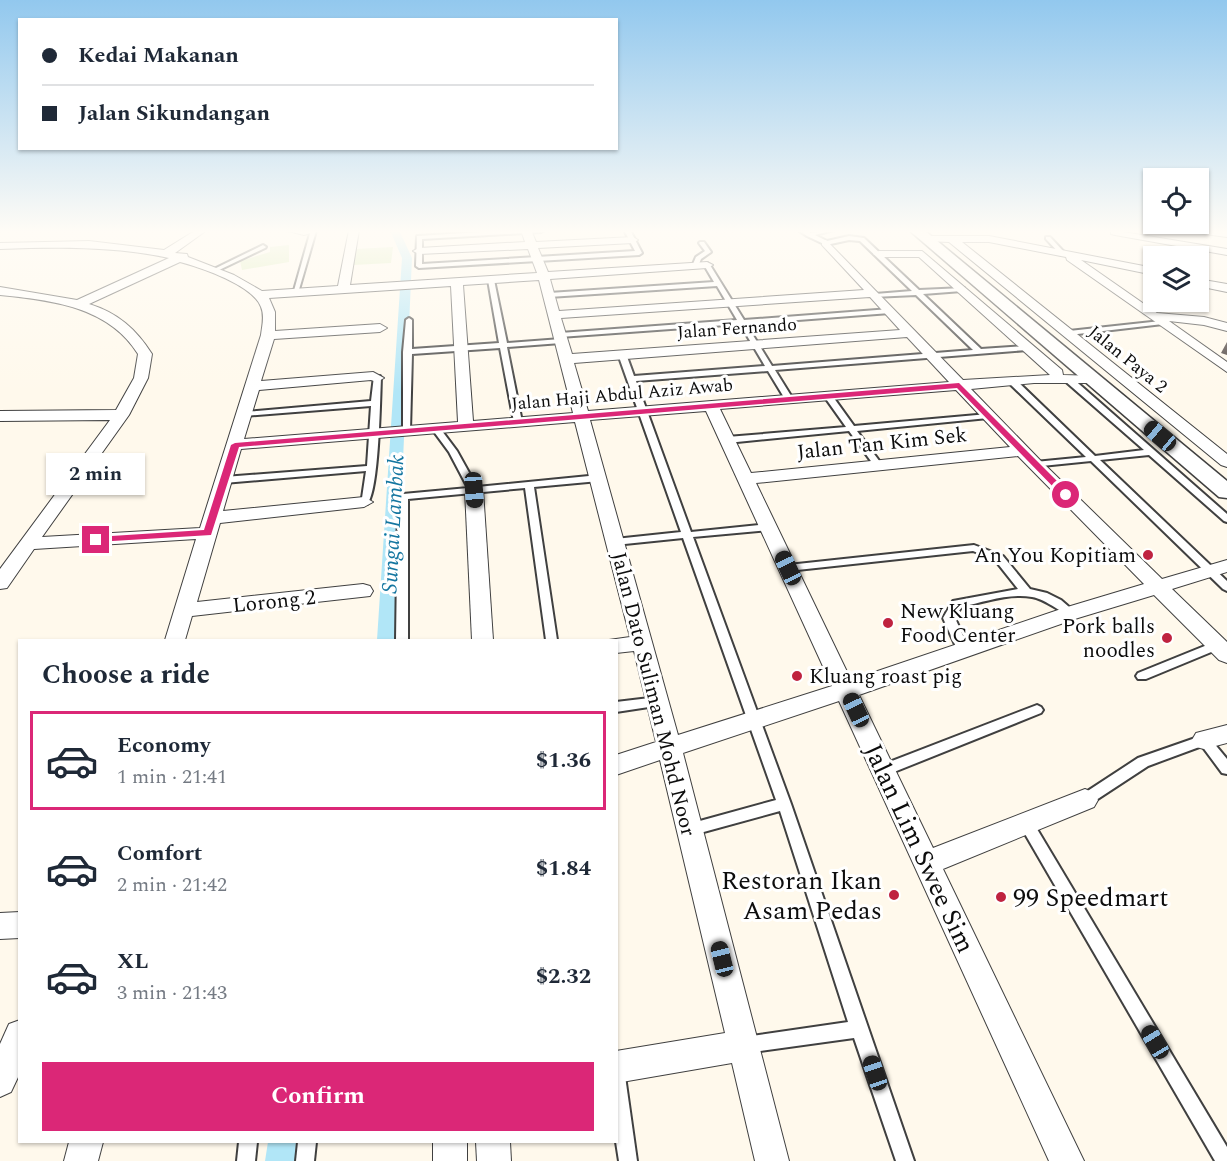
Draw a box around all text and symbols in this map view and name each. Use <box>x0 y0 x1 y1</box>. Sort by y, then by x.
text: Kedai Makanan <box>78 39 239 72</box>
text: Jalan Sikundangan <box>78 97 270 130</box>
map controls <box>1143 168 1209 312</box>
button: locate <box>1143 168 1209 234</box>
button: layers <box>1143 246 1209 312</box>
street label: Jalan Fernando <box>676 311 798 346</box>
street label: Jalan Paya 2 <box>1082 319 1173 400</box>
street label: Jalan Haji Abdul Aziz Awab <box>510 371 734 418</box>
car <box>1140 418 1180 454</box>
street label: Jalan Tan Kim Sek <box>795 419 969 469</box>
callout: 2 min <box>46 453 146 495</box>
water label: Sungai Lambak <box>373 454 414 594</box>
text: 2 min <box>69 459 122 489</box>
car <box>464 471 484 509</box>
route start <box>1052 481 1079 508</box>
route end <box>82 526 109 553</box>
place label: An You Kopitiam <box>974 540 1136 572</box>
car <box>772 548 804 588</box>
marker: An You Kopitiam <box>1141 548 1155 562</box>
street label: Jalan Dato Suliman Mohd Noor <box>602 549 704 840</box>
street label: Lorong 2 <box>231 582 317 622</box>
place label: New Kluang Food Center <box>900 596 1016 652</box>
place label: Pork balls noodles <box>1062 611 1155 667</box>
marker: New Kluang Food Center <box>881 616 895 630</box>
marker: Pork balls noodles <box>1160 631 1174 645</box>
text: Choose a ride <box>42 654 210 696</box>
place label: Kluang roast pig <box>809 661 962 693</box>
marker: Kluang roast pig <box>790 669 804 683</box>
car <box>840 690 872 730</box>
text: Economy <box>117 729 210 762</box>
icon: car <box>45 734 99 788</box>
street label: Jalan Lim Swee Sim <box>853 737 985 960</box>
text: $1.36 <box>536 744 591 777</box>
text: 1 min · 21:41 <box>117 762 227 792</box>
text: Comfort <box>117 837 202 870</box>
icon: car <box>45 842 99 896</box>
text: $1.84 <box>536 852 591 885</box>
place label: Restoran Ikan Asam Pedas <box>721 861 882 931</box>
text: 2 min · 21:42 <box>117 870 227 900</box>
place label: 99 Speedmart <box>1013 878 1168 918</box>
marker: Restoran Ikan Asam Pedas <box>887 888 901 902</box>
marker: 99 Speedmart <box>994 890 1008 904</box>
car <box>709 939 735 979</box>
text: XL <box>117 945 148 978</box>
icon: car <box>45 950 99 1004</box>
text: $2.32 <box>536 960 591 993</box>
text: 3 min · 21:43 <box>117 978 227 1008</box>
car <box>1138 1022 1172 1062</box>
car <box>861 1053 889 1093</box>
button: Confirm <box>42 1062 594 1131</box>

